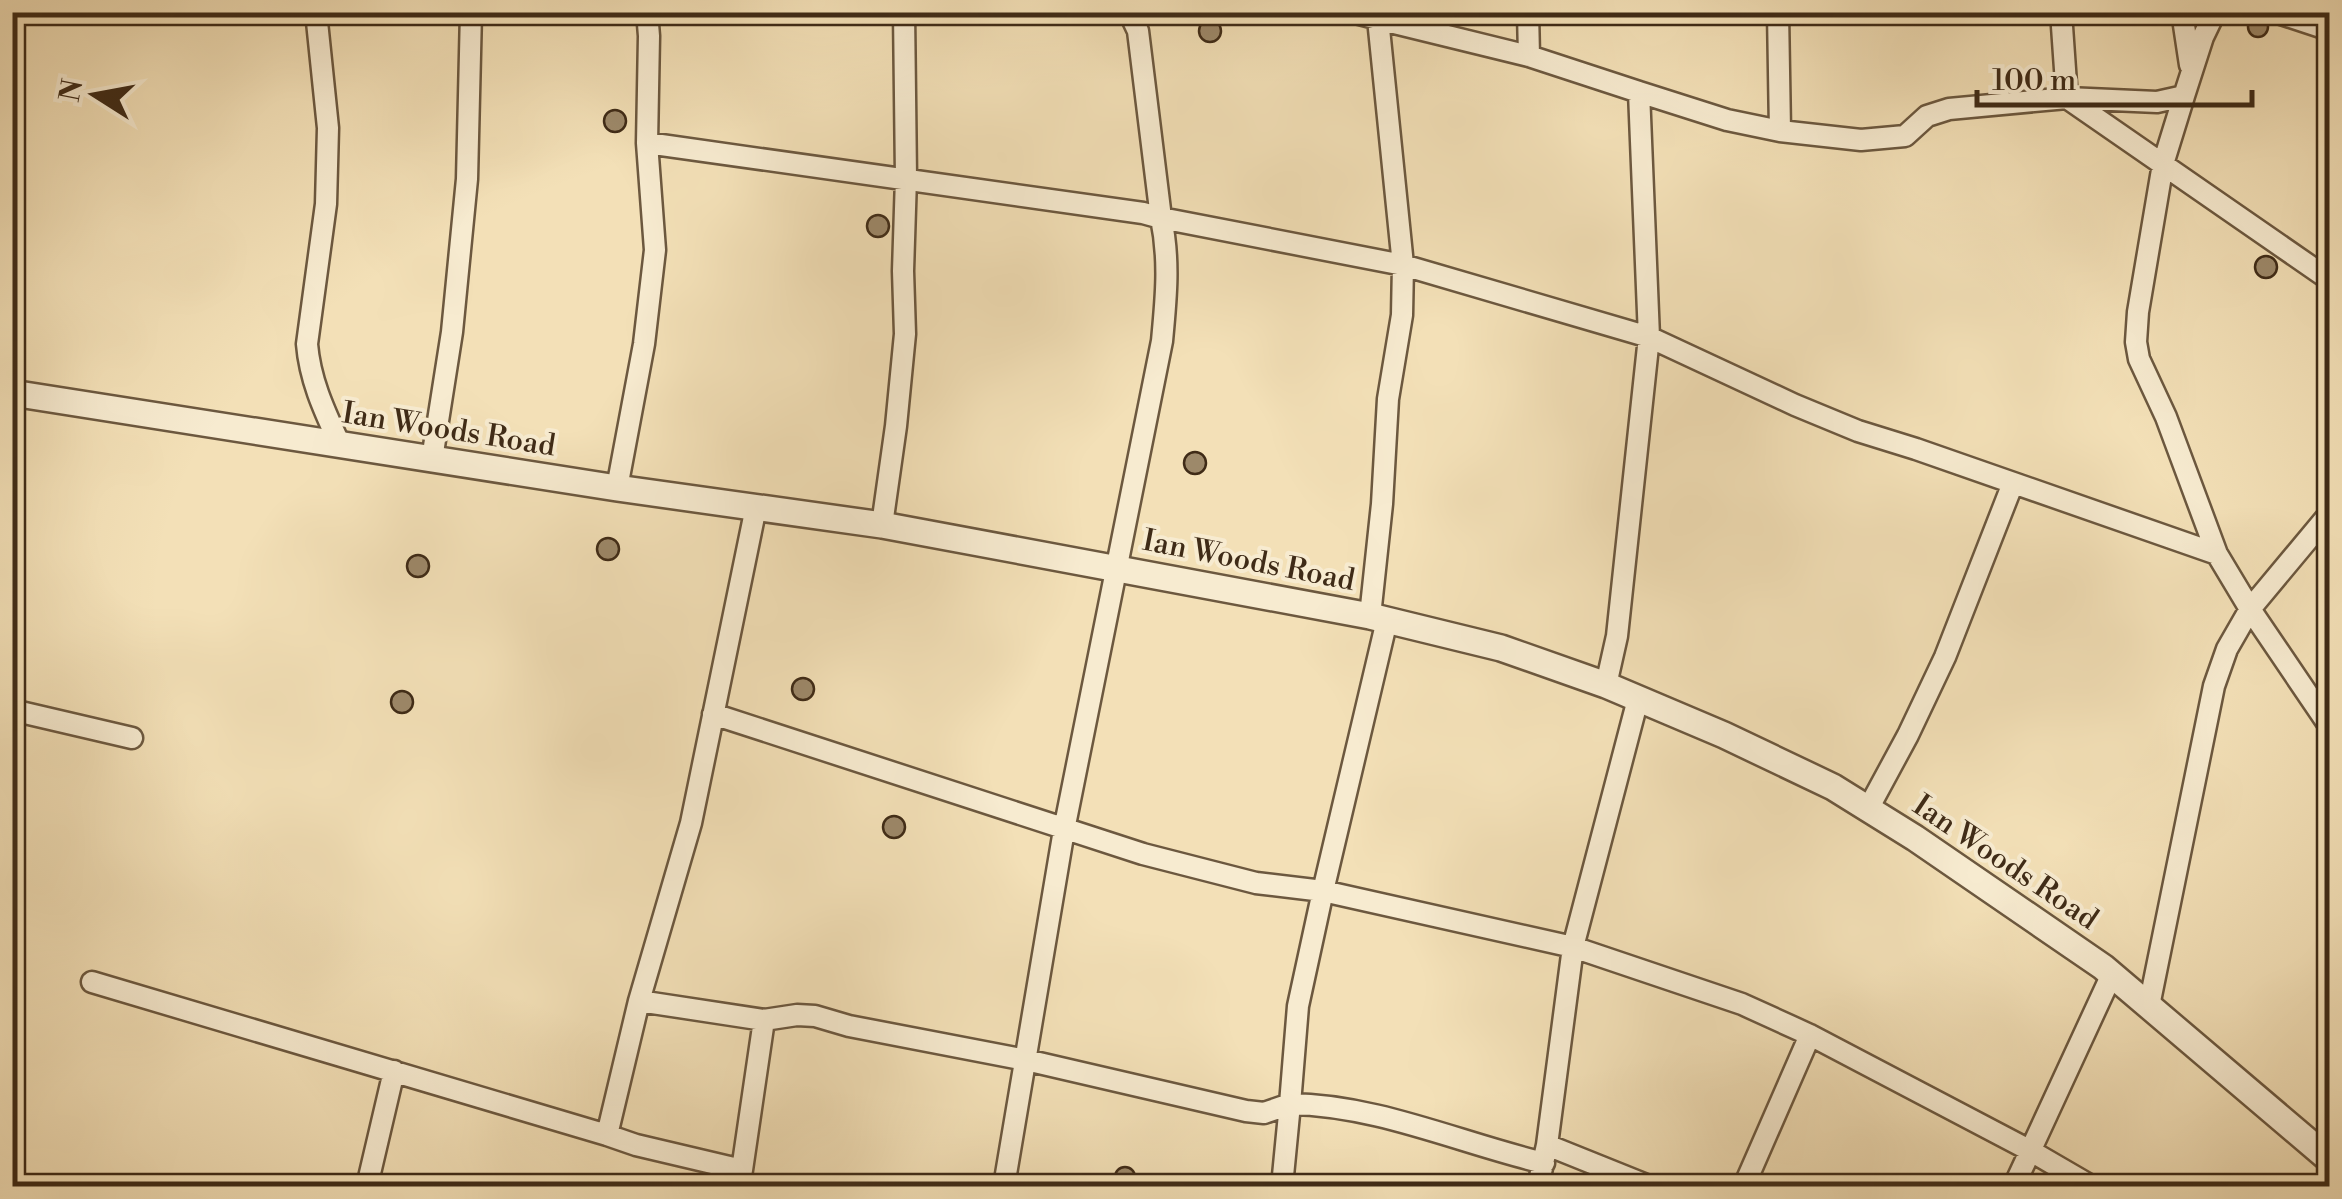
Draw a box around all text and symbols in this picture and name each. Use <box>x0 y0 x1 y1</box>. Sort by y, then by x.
north arrow <box>45 45 145 145</box>
scale bar <box>1977 45 2252 107</box>
text: 100 m <box>1992 62 2076 100</box>
text: N <box>53 76 91 105</box>
street label: Ian Woods Road <box>339 394 558 466</box>
street label: Ian Woods Road <box>1139 522 1358 600</box>
street label: Ian Woods Road <box>1906 787 2105 939</box>

